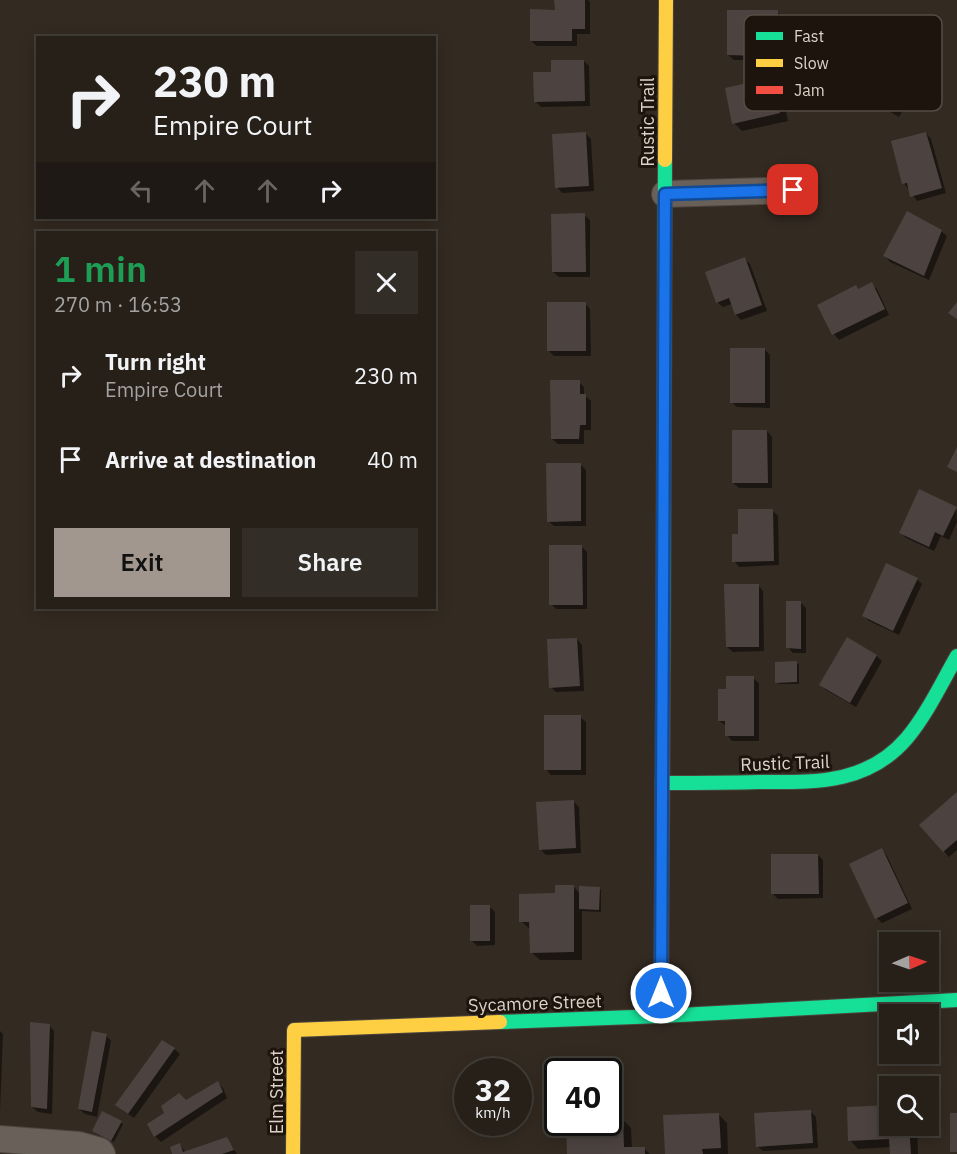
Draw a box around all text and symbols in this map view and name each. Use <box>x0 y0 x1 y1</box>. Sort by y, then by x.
legend <box>744 15 942 111</box>
text: Fast <box>794 26 824 46</box>
text: Slow <box>794 53 829 73</box>
text: 230 m <box>153 54 276 109</box>
icon: right <box>54 60 132 138</box>
street label: Rustic Trail <box>636 77 659 167</box>
text: Jam <box>794 80 825 100</box>
text: Empire Court <box>153 107 312 142</box>
pin <box>767 164 818 215</box>
icon: arrive <box>776 173 809 206</box>
icon: left <box>125 174 158 207</box>
icon: ahead <box>188 174 221 207</box>
icon: ahead <box>251 174 284 207</box>
icon: right <box>314 174 347 207</box>
text: 1 min <box>54 245 147 292</box>
button: close <box>355 251 418 314</box>
text: 270 m · 16:53 <box>54 291 182 318</box>
text: Turn right <box>105 347 206 376</box>
icon: right <box>54 359 87 392</box>
text: 230 m <box>354 361 418 390</box>
text: Empire Court <box>105 376 223 403</box>
icon: arrive <box>54 443 87 476</box>
text: Arrive at destination <box>105 445 316 474</box>
text: 40 m <box>367 445 418 474</box>
button: Exit <box>54 528 230 597</box>
button: Share <box>242 528 418 597</box>
street label: Rustic Trail <box>740 750 830 776</box>
north arrow <box>879 932 939 992</box>
map controls <box>879 932 939 1136</box>
position arrow <box>629 961 693 1025</box>
street label: Sycamore Street <box>468 989 602 1017</box>
button: sound <box>879 1004 939 1064</box>
street label: Elm Street <box>265 1050 288 1134</box>
speed limit sign: 40 <box>544 1058 622 1136</box>
text: 32 <box>475 1070 511 1109</box>
button: search <box>879 1076 939 1136</box>
text: km/h <box>475 1103 511 1122</box>

